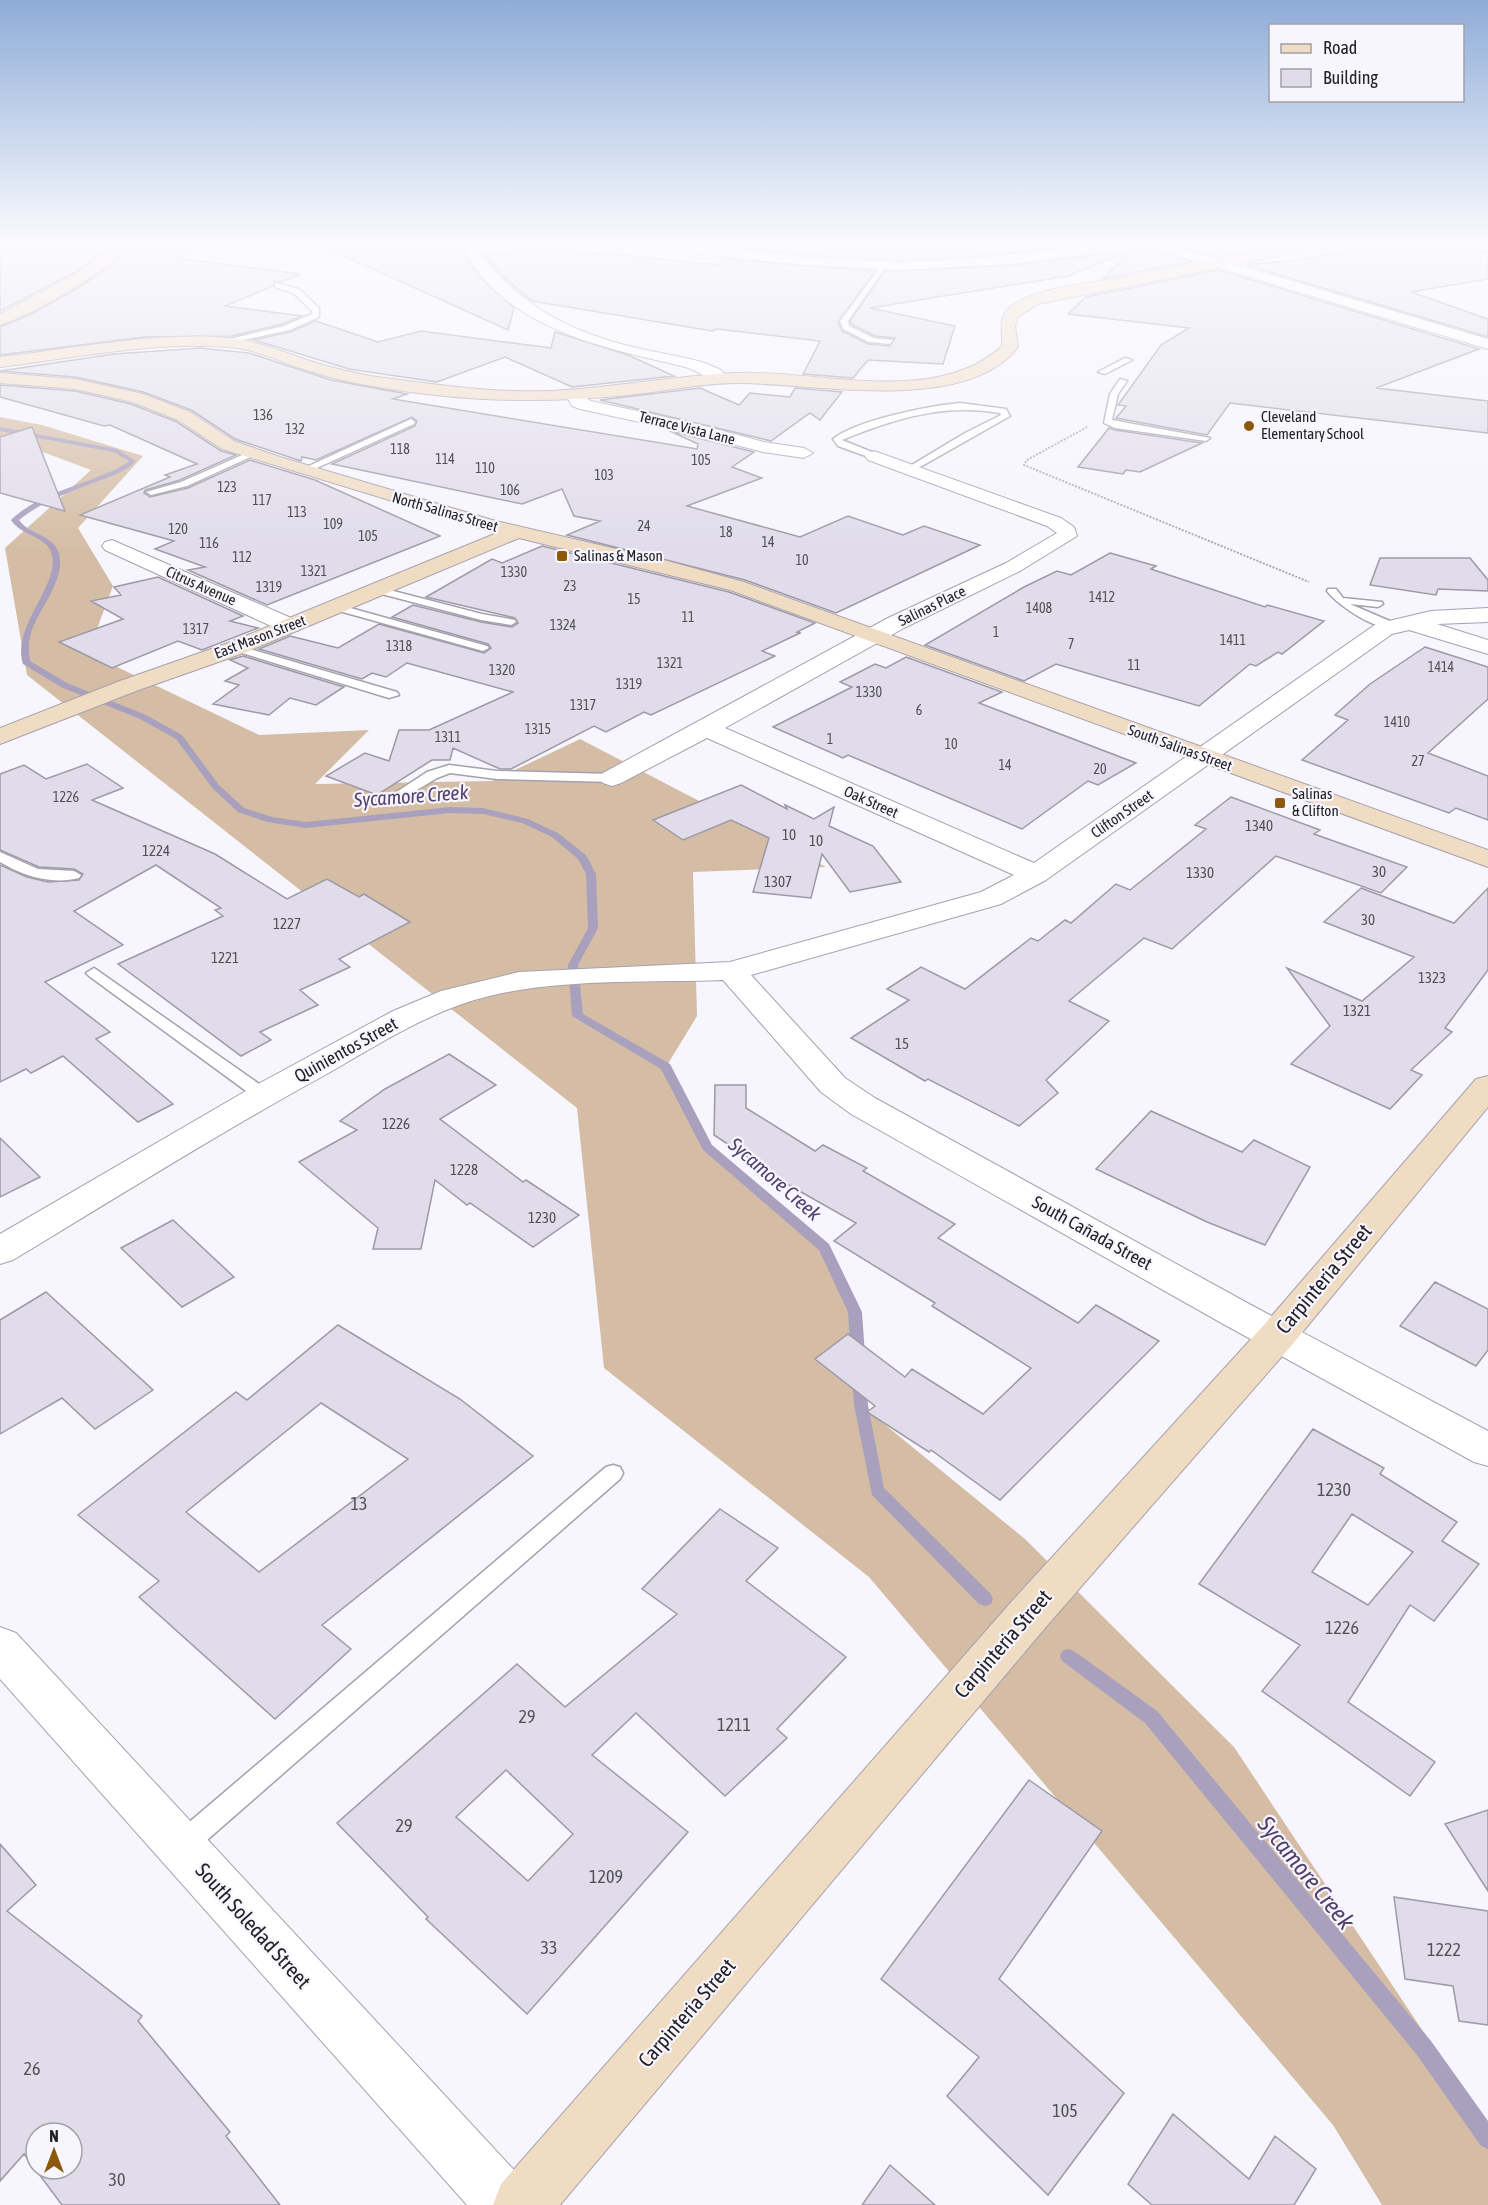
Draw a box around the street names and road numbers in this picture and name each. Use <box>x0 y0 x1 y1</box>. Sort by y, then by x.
street label: Terrace Vista Lane <box>637 407 737 448</box>
street label: North Salinas Street <box>390 488 500 535</box>
street label: Citrus Avenue <box>163 563 239 609</box>
street label: Salinas Place <box>895 582 968 629</box>
street label: East Mason Street <box>212 611 308 662</box>
street label: South Salinas Street <box>1126 721 1235 774</box>
street label: Oak Street <box>842 782 901 821</box>
street label: Clifton Street <box>1087 786 1156 841</box>
street label: Quinientos Street <box>290 1013 401 1087</box>
street label: South Cañada Street <box>1029 1191 1156 1274</box>
street label: Carpinteria Street <box>1270 1219 1376 1338</box>
street label: Carpinteria Street <box>949 1584 1056 1702</box>
street label: South Soledad Street <box>191 1858 316 1993</box>
street label: Carpinteria Street <box>633 1953 740 2071</box>

